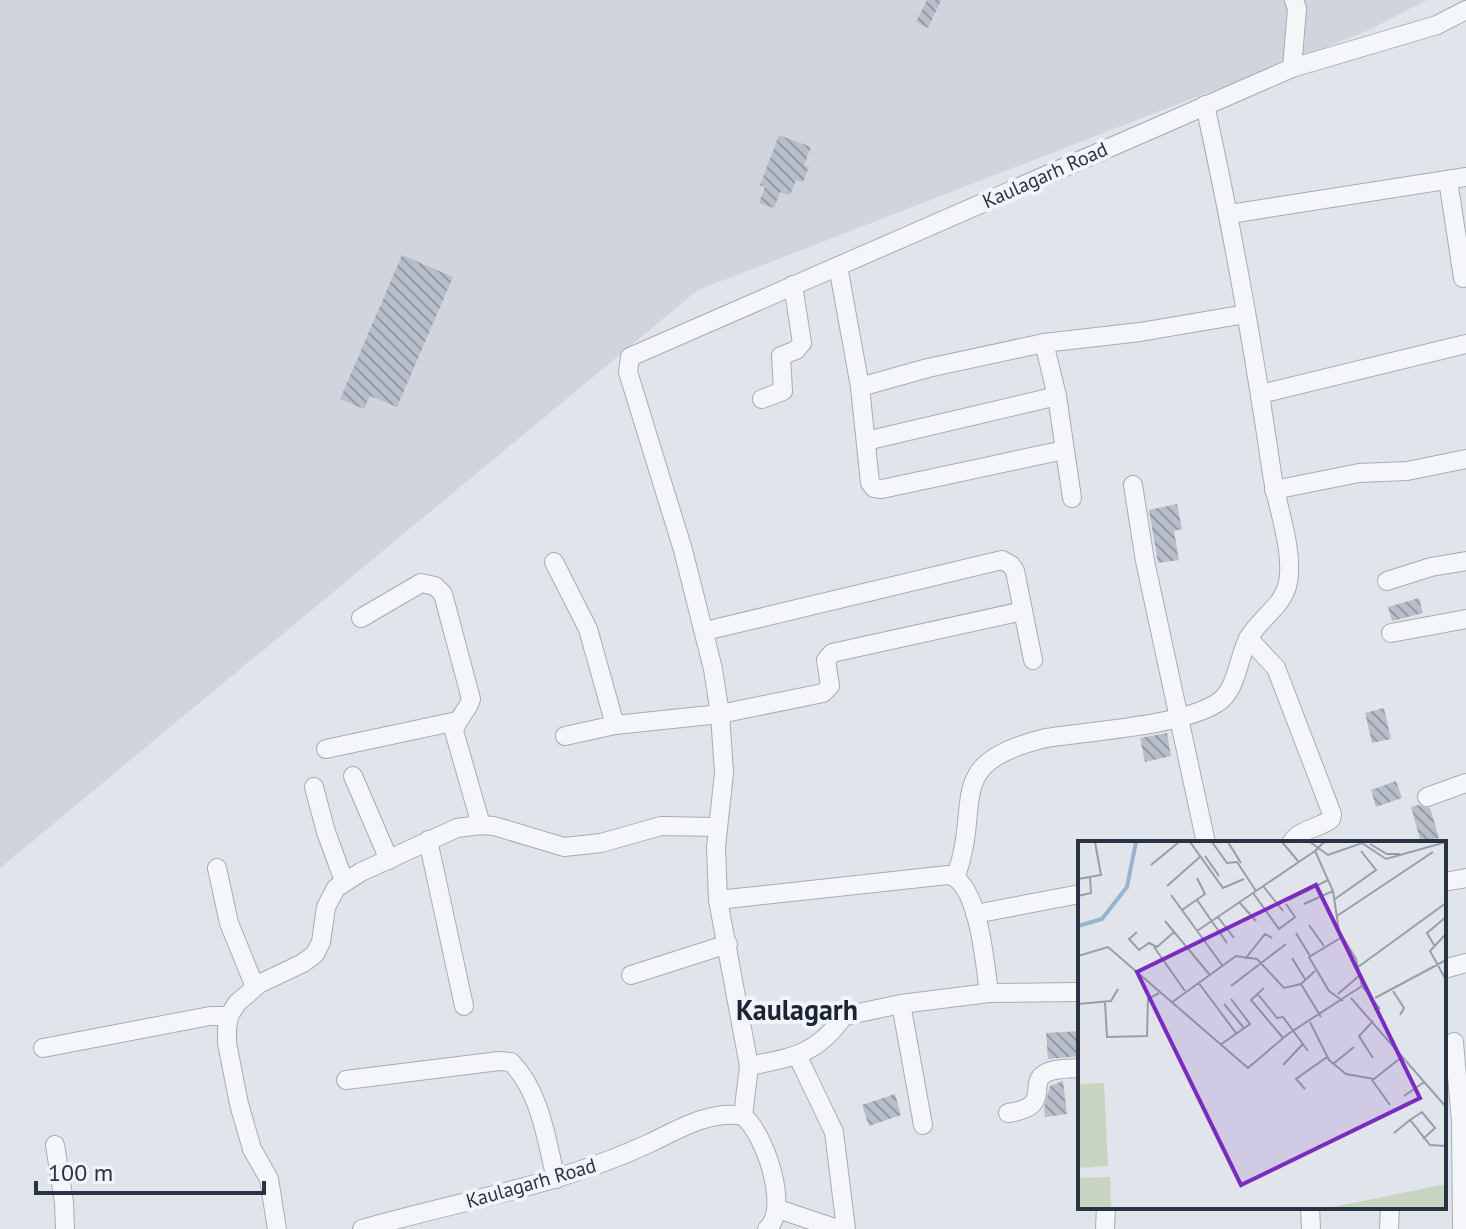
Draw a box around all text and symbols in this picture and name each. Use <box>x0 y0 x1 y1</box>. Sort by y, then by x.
street label: Kaulagarh Road <box>978 136 1112 214</box>
inset map <box>1078 841 1446 1209</box>
district label: Kaulagarh <box>736 991 858 1028</box>
scale bar <box>36 1145 264 1195</box>
street label: Kaulagarh Road <box>463 1152 599 1214</box>
text: 100 m <box>48 1157 113 1188</box>

